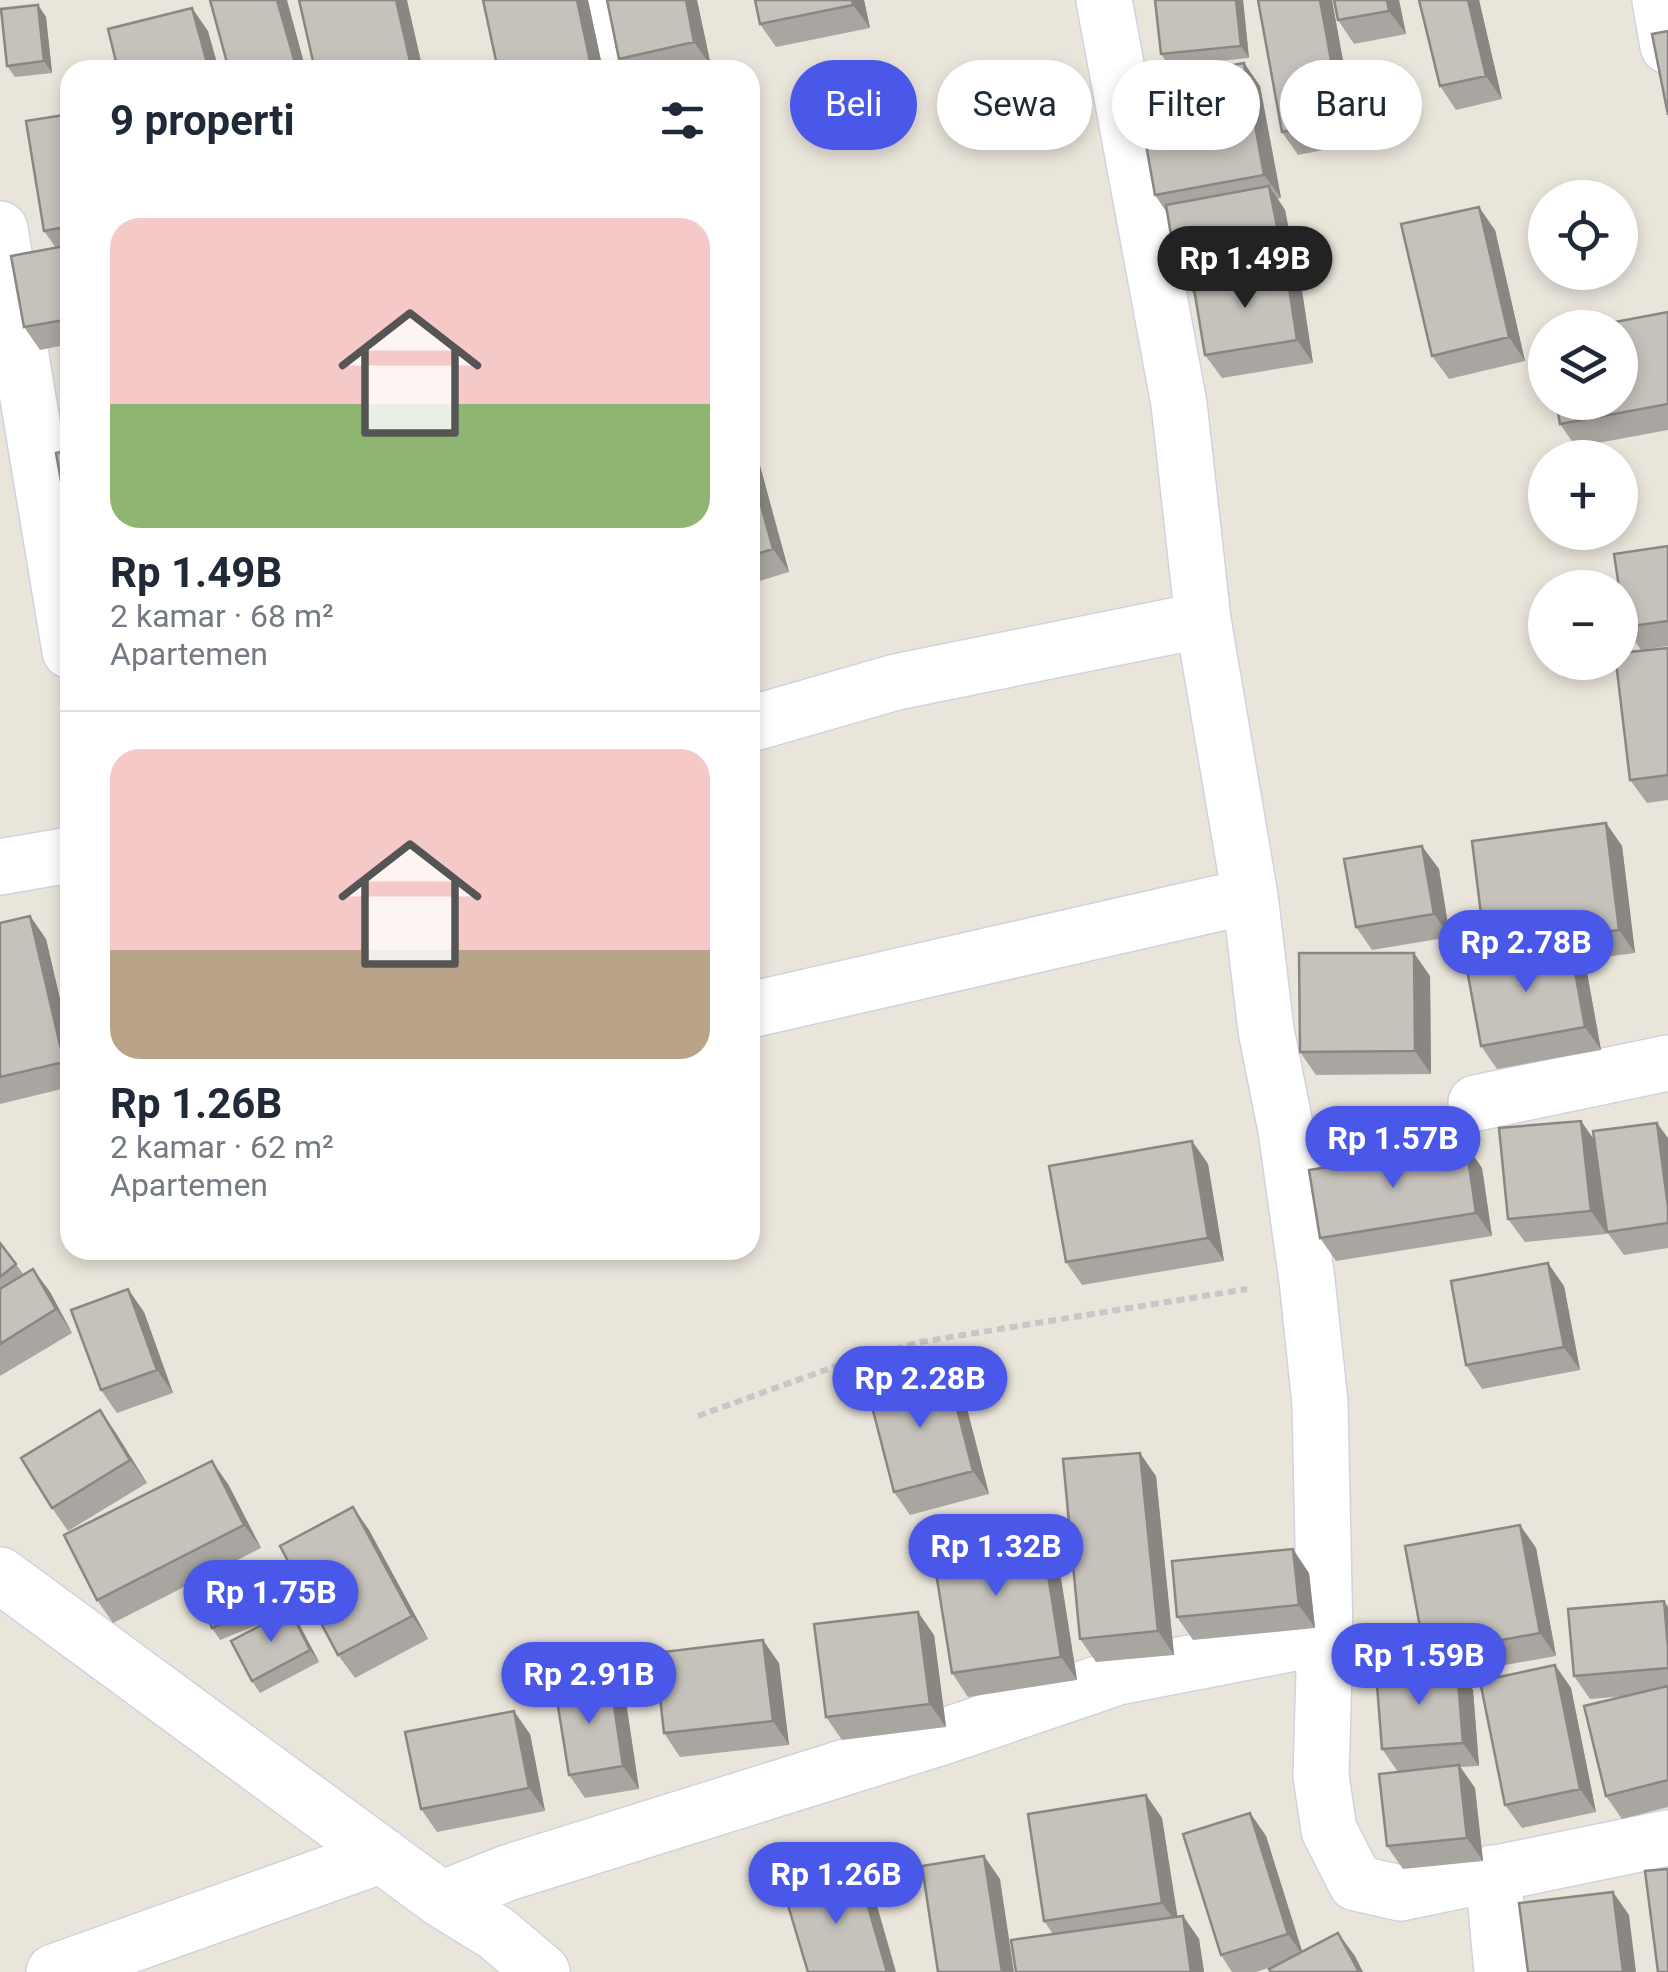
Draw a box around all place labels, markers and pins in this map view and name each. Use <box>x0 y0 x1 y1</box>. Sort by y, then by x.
pin: Rp 1.49B <box>1142 226 1348 311</box>
pin: Rp 2.78B <box>1423 910 1629 995</box>
pin: Rp 1.57B <box>1290 1106 1496 1191</box>
pin: Rp 2.28B <box>817 1346 1023 1431</box>
pin: Rp 1.32B <box>893 1514 1099 1599</box>
pin: Rp 1.75B <box>168 1560 374 1645</box>
pin: Rp 1.59B <box>1316 1623 1522 1708</box>
pin: Rp 2.91B <box>486 1642 692 1727</box>
pin: Rp 1.26B <box>733 1842 939 1927</box>

